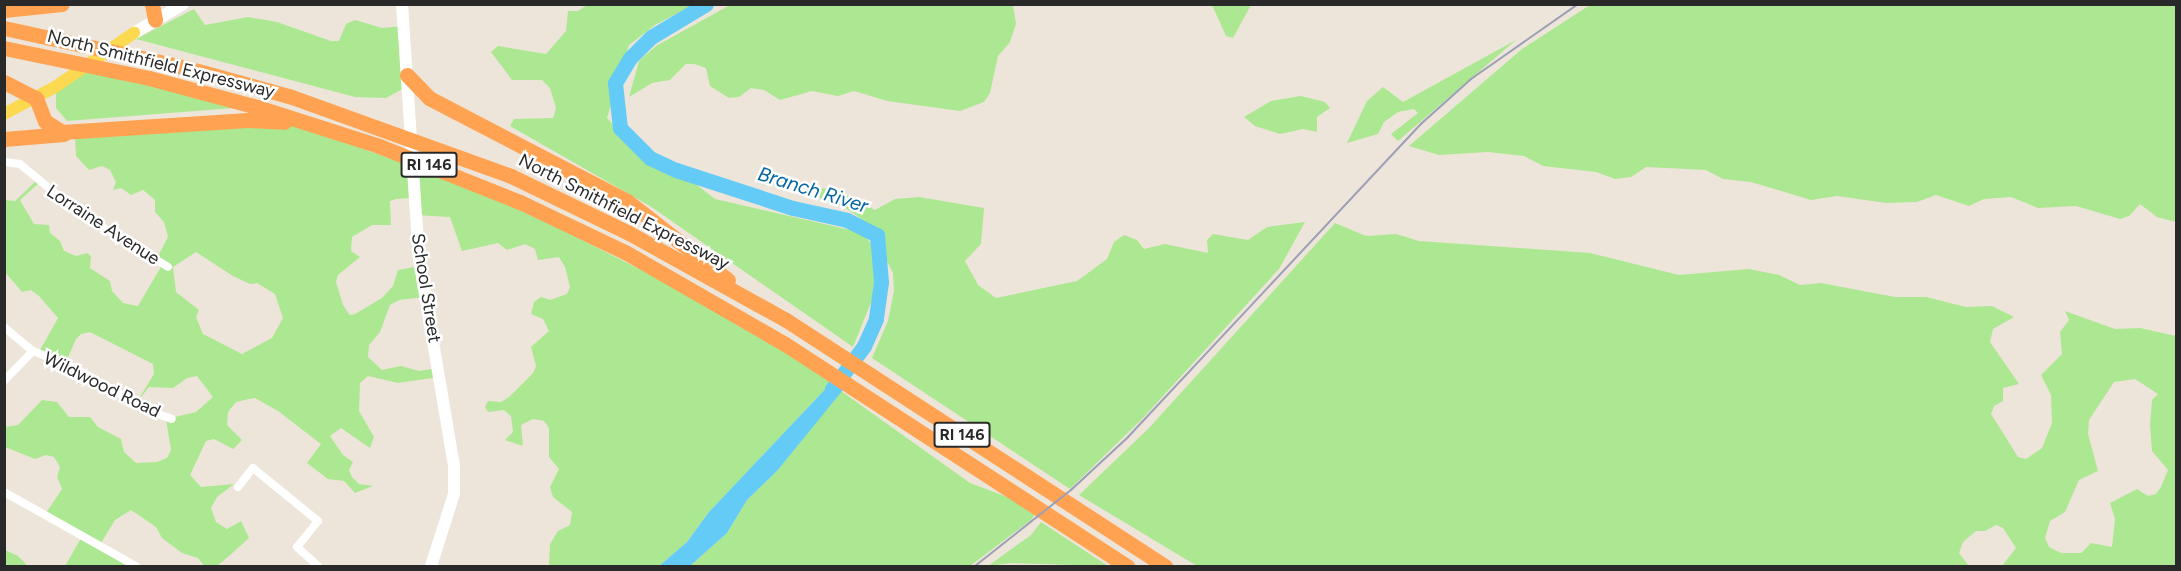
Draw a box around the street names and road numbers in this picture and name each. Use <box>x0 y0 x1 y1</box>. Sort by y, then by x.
street label: North Smithfield Expressway <box>45 25 277 103</box>
street label: North Smithfield Expressway <box>515 149 733 275</box>
road number: RI 146 <box>400 152 458 178</box>
street label: Lorraine Avenue <box>42 180 164 270</box>
street label: School Street <box>407 232 445 344</box>
street label: Wildwood Road <box>40 347 164 423</box>
road number: RI 146 <box>934 422 990 448</box>

